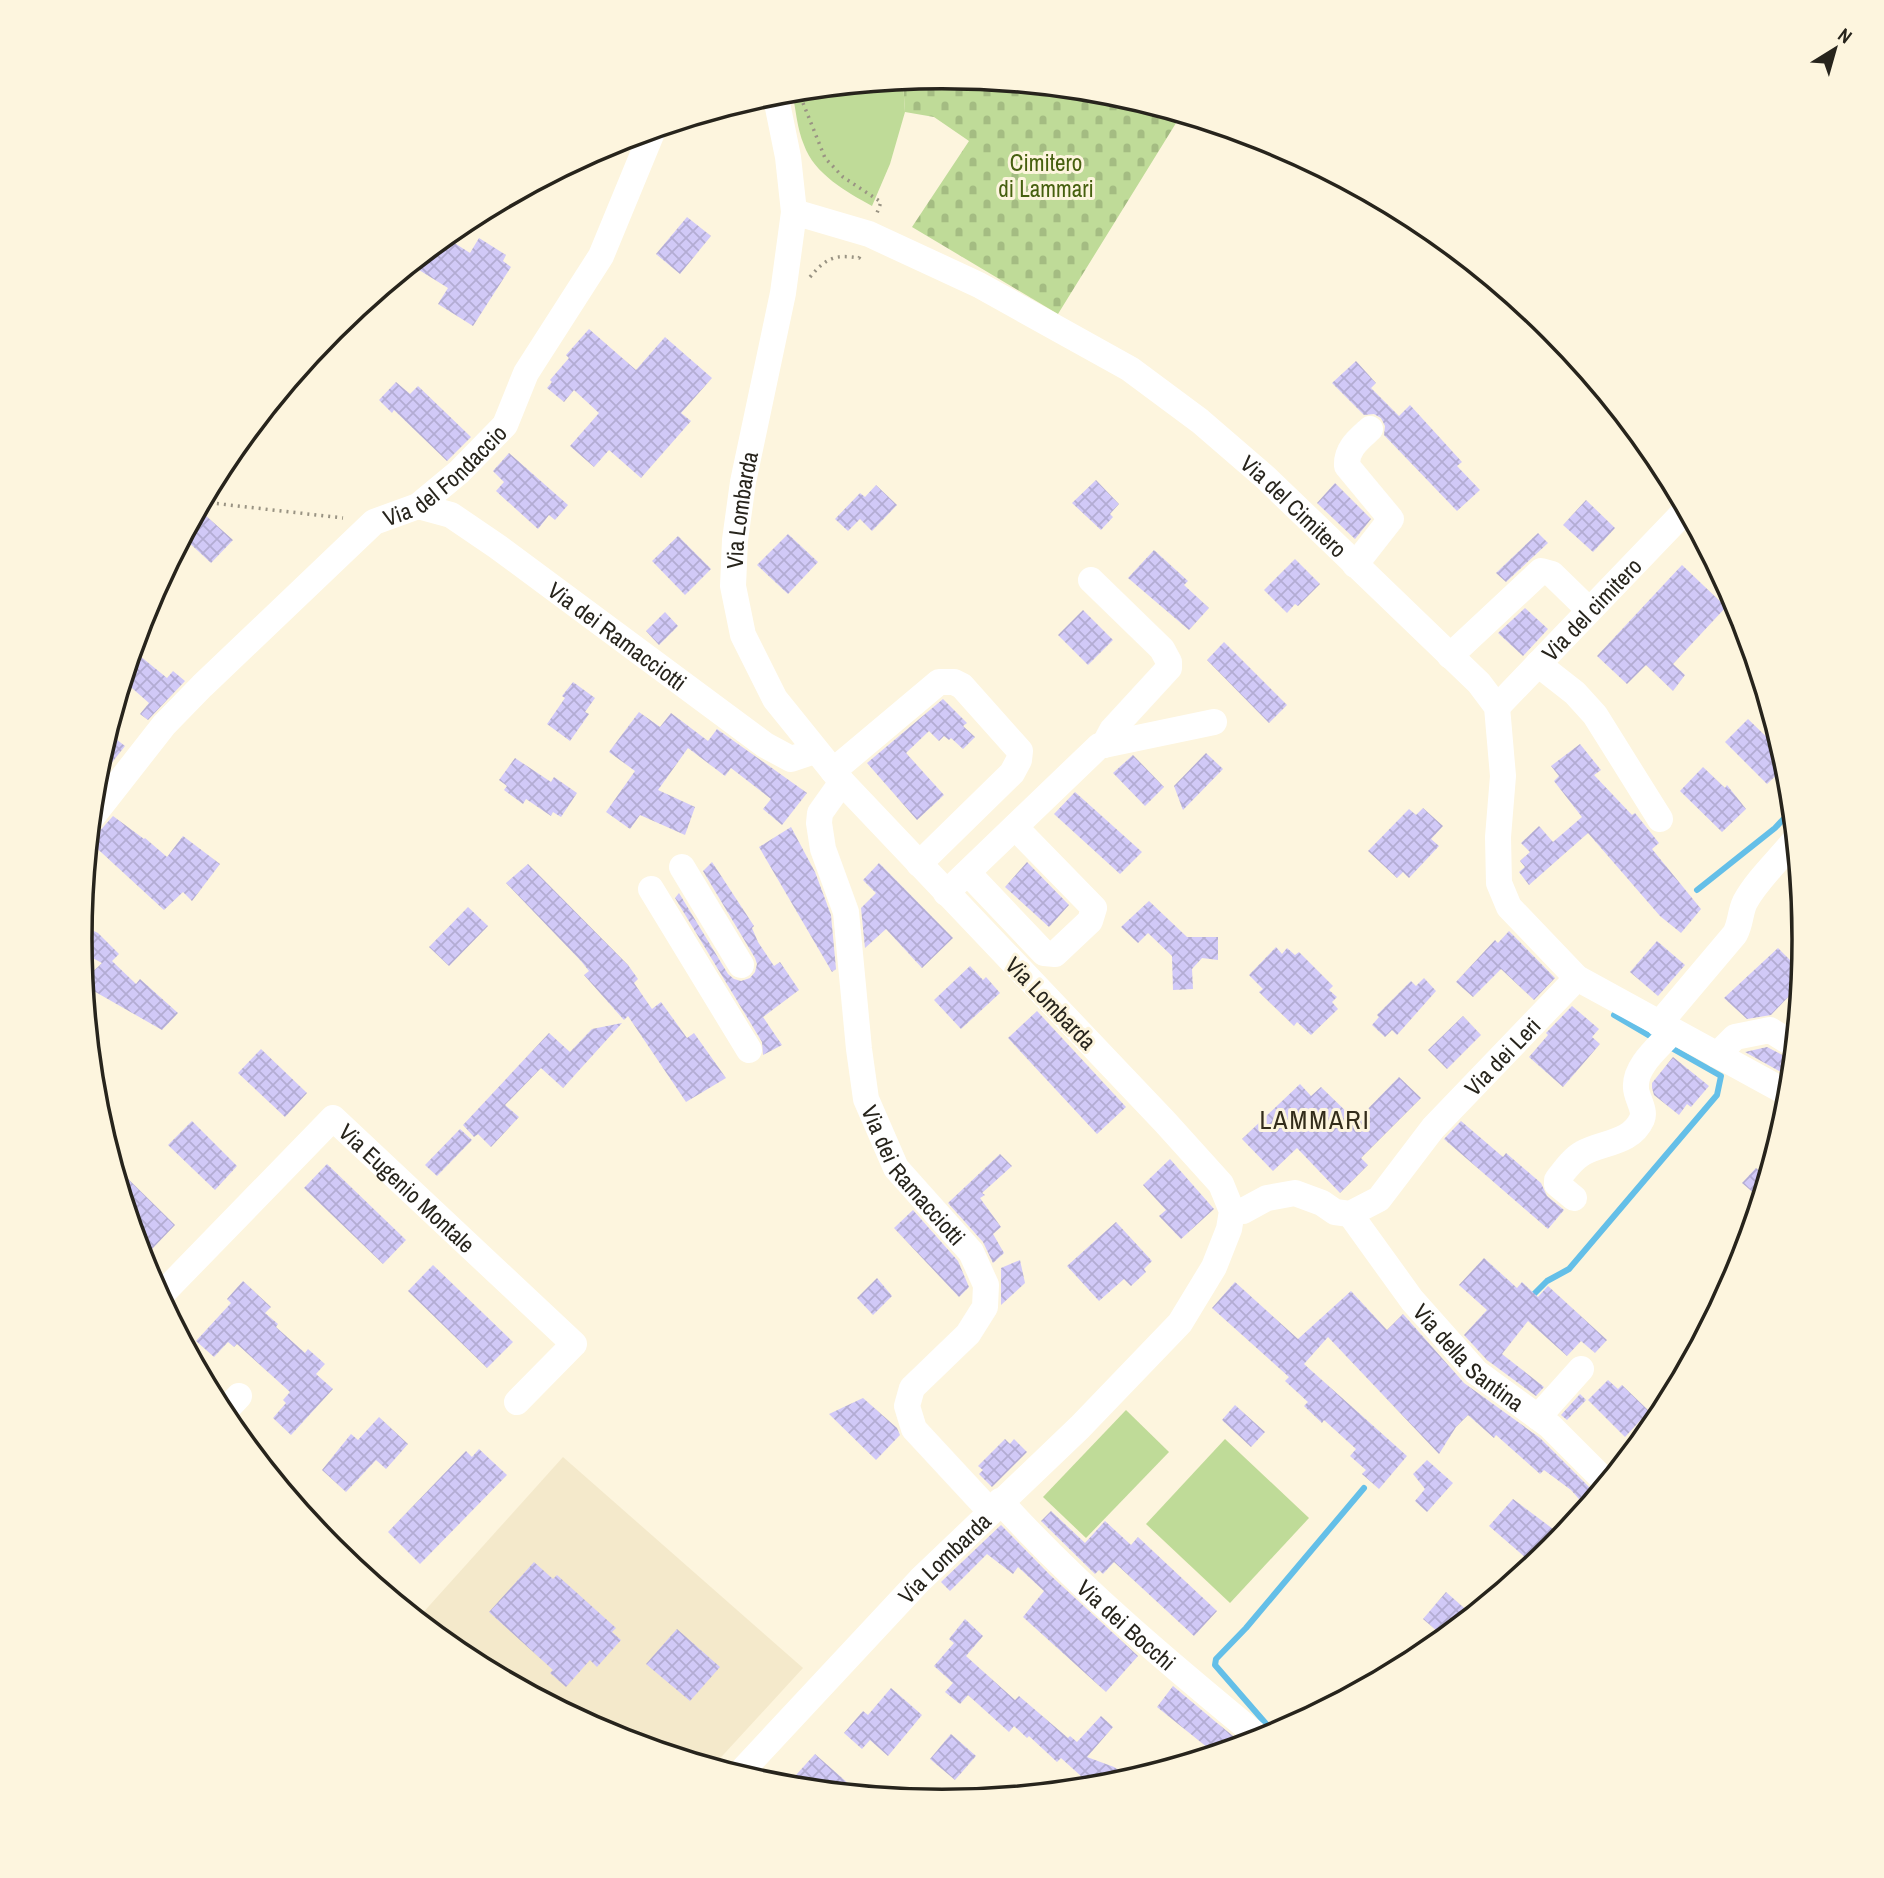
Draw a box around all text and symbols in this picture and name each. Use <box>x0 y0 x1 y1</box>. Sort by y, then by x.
north arrow <box>1800 14 1870 84</box>
text: N <box>1833 22 1858 49</box>
park label: Cimitero di Lammari <box>998 147 1094 204</box>
street label: Via del Fondaccio <box>379 417 513 533</box>
street label: Via Lombarda <box>718 448 765 569</box>
street label: Via del Cimitero <box>1234 448 1354 564</box>
street label: Via del cimitero <box>1534 551 1648 667</box>
street label: Via dei Ramacciotti <box>542 574 693 697</box>
street label: Via Lombarda <box>999 950 1104 1057</box>
street label: Via dei Leri <box>1457 1010 1547 1102</box>
street label: Via dei Ramacciotti <box>855 1100 973 1251</box>
district label: LAMMARI <box>1259 1102 1371 1137</box>
street label: Via Eugenio Montale <box>332 1116 482 1259</box>
street label: Via della Santina <box>1407 1297 1531 1418</box>
street label: Via Lombarda <box>891 1505 997 1610</box>
street label: Via dei Bocchi <box>1071 1572 1183 1677</box>

